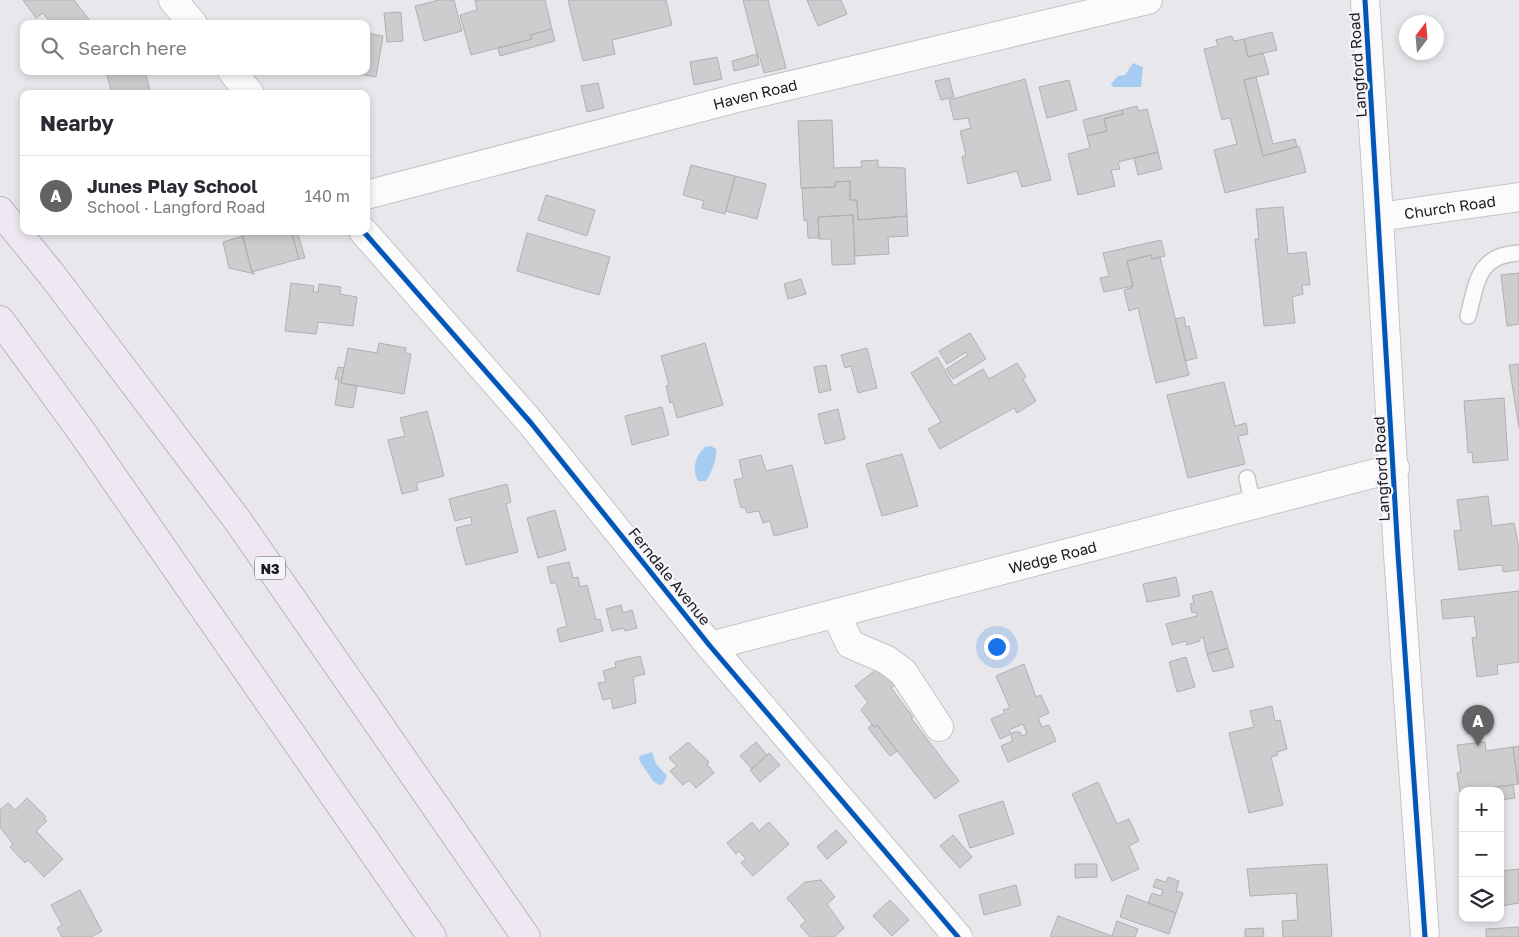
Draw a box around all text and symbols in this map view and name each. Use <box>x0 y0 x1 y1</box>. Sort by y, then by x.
street label: Langford Road <box>1344 12 1370 118</box>
north arrow <box>1399 15 1444 60</box>
search box <box>20 20 370 75</box>
icon: search <box>38 34 66 62</box>
text: Search here <box>78 36 187 59</box>
street label: Haven Road <box>711 75 799 113</box>
text: Nearby <box>40 110 114 136</box>
text: Junes Play School <box>87 174 258 197</box>
text: A <box>50 186 62 206</box>
text: 140 m <box>304 186 350 206</box>
street label: Church Road <box>1403 191 1497 222</box>
text: School · Langford Road <box>87 197 265 217</box>
street label: Langford Road <box>1369 416 1393 522</box>
street label: Ferndale Avenue <box>625 524 715 629</box>
street label: Wedge Road <box>1007 537 1099 577</box>
road number: N3 <box>255 556 285 580</box>
your location <box>984 634 1010 660</box>
pin: A <box>1462 705 1494 746</box>
map controls <box>1459 787 1504 922</box>
button: + <box>1459 787 1504 832</box>
button: − <box>1459 832 1504 877</box>
button: layers <box>1459 877 1504 922</box>

